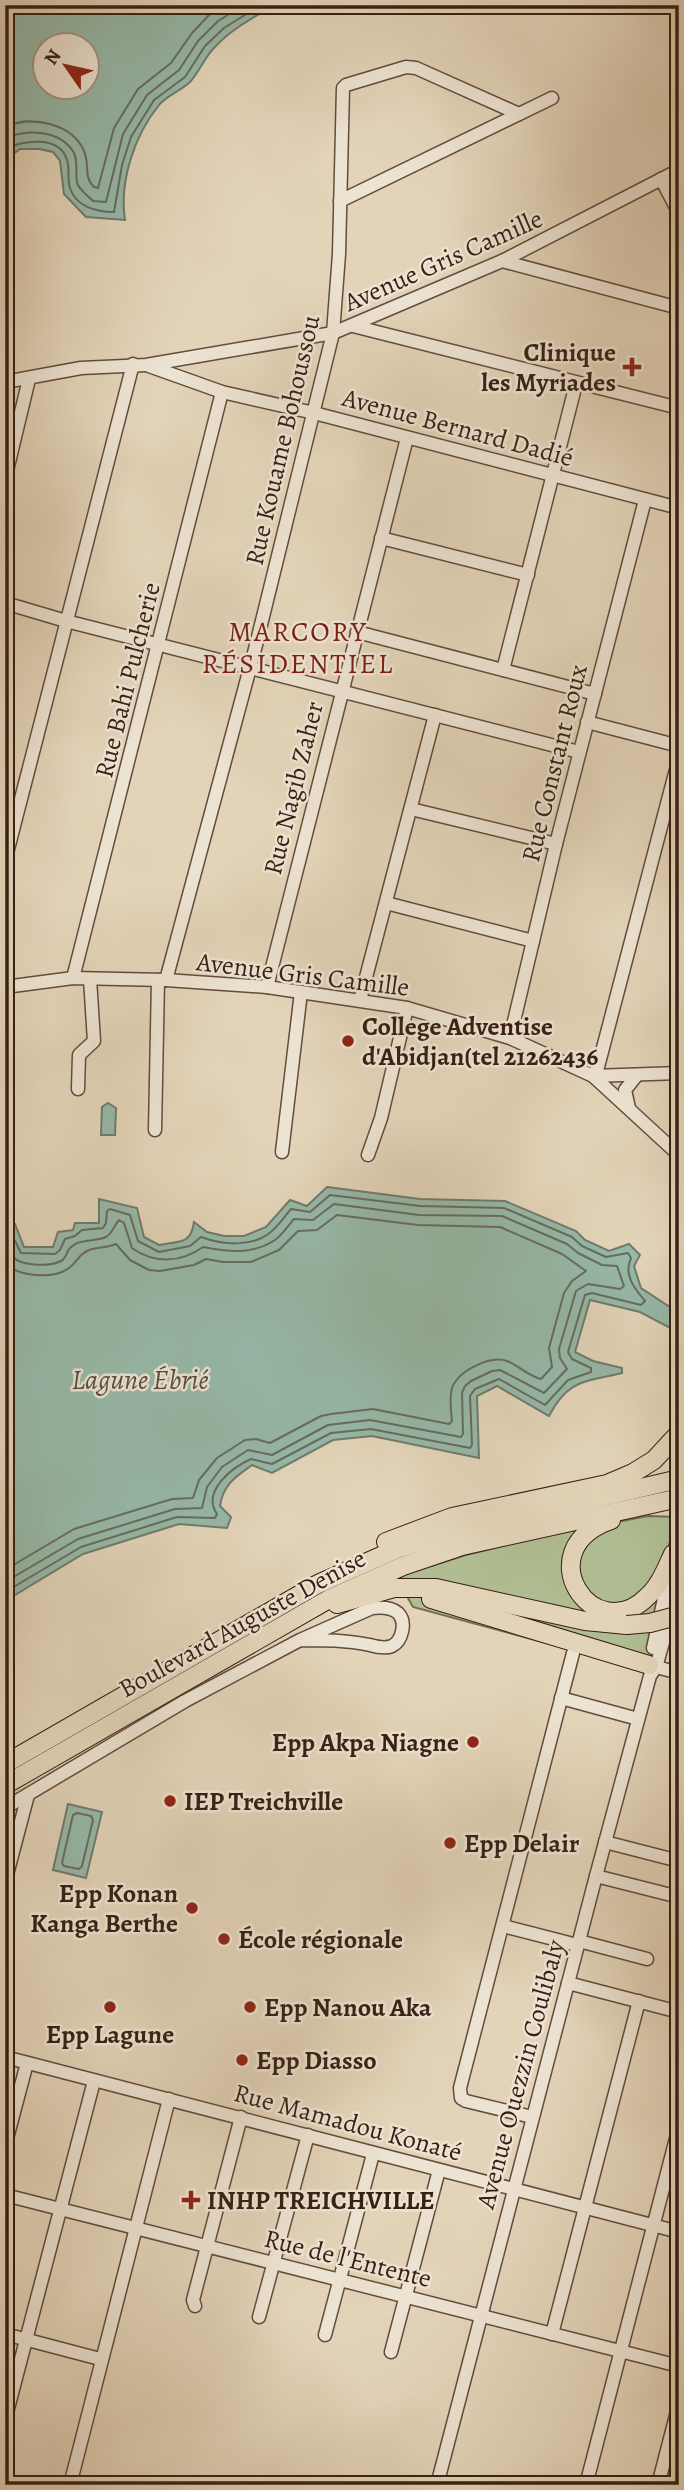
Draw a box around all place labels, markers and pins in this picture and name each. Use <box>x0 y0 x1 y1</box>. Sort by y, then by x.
place label: Clinique les Myriades <box>481 335 616 400</box>
marker: Clinique les Myriades <box>622 357 642 377</box>
place label: College Adventise d'Abidjan(tel 21262436 <box>362 1009 598 1074</box>
marker: College Adventise d'Abidjan(tel 21262436 <box>340 1033 356 1049</box>
place label: Epp Akpa Niagne <box>272 1725 459 1760</box>
marker: Epp Akpa Niagne <box>465 1734 481 1750</box>
place label: IEP Treichville <box>184 1784 343 1819</box>
marker: IEP Treichville <box>162 1793 178 1809</box>
place label: Epp Delair <box>464 1826 580 1861</box>
marker: Epp Delair <box>442 1835 458 1851</box>
place label: Epp Konan Kanga Berthe <box>30 1876 178 1941</box>
marker: Epp Konan Kanga Berthe <box>184 1900 200 1916</box>
place label: École régionale <box>238 1922 403 1957</box>
marker: École régionale <box>216 1931 232 1947</box>
place label: Epp Nanou Aka <box>264 1990 432 2025</box>
marker: Epp Lagune <box>102 1999 118 2015</box>
marker: Epp Nanou Aka <box>242 1999 258 2015</box>
place label: Epp Lagune <box>46 2017 174 2052</box>
place label: Epp Diasso <box>256 2043 377 2078</box>
marker: Epp Diasso <box>234 2052 250 2068</box>
place label: INHP TREICHVILLE <box>207 2183 434 2218</box>
marker: INHP TREICHVILLE <box>181 2190 201 2210</box>

